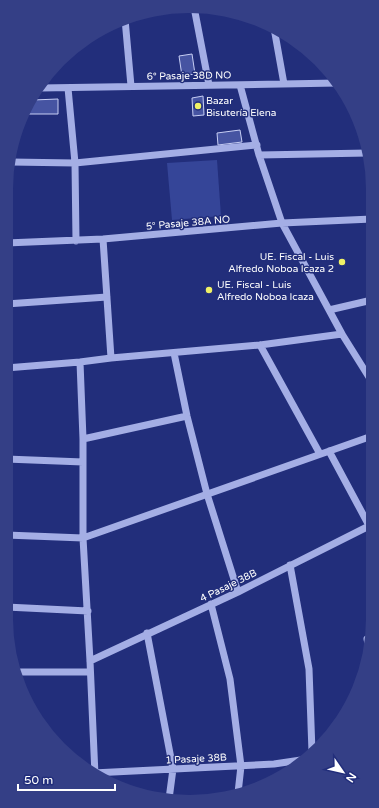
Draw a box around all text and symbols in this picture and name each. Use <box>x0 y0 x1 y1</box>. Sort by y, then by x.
street label: 6° Pasaje 38D NO <box>147 69 231 83</box>
place label: Bazar Bisutería Elena <box>206 95 276 119</box>
marker: Bazar Bisutería Elena <box>193 101 203 111</box>
street label: 5° Pasaje 38A NO <box>145 213 231 233</box>
place label: UE. Fiscal - Luis Alfredo Noboa Icaza 2 <box>228 251 334 275</box>
marker: UE. Fiscal - Luis Alfredo Noboa Icaza 2 <box>337 257 347 267</box>
place label: UE. Fiscal - Luis Alfredo Noboa Icaza <box>217 279 314 303</box>
marker: UE. Fiscal - Luis Alfredo Noboa Icaza <box>204 285 214 295</box>
street label: 4 Pasaje 38B <box>198 567 259 605</box>
street label: 1 Pasaje 38B <box>165 751 227 767</box>
north arrow <box>323 752 363 792</box>
scale bar <box>18 766 115 792</box>
text: N <box>343 770 359 785</box>
text: 50 m <box>24 773 53 787</box>

